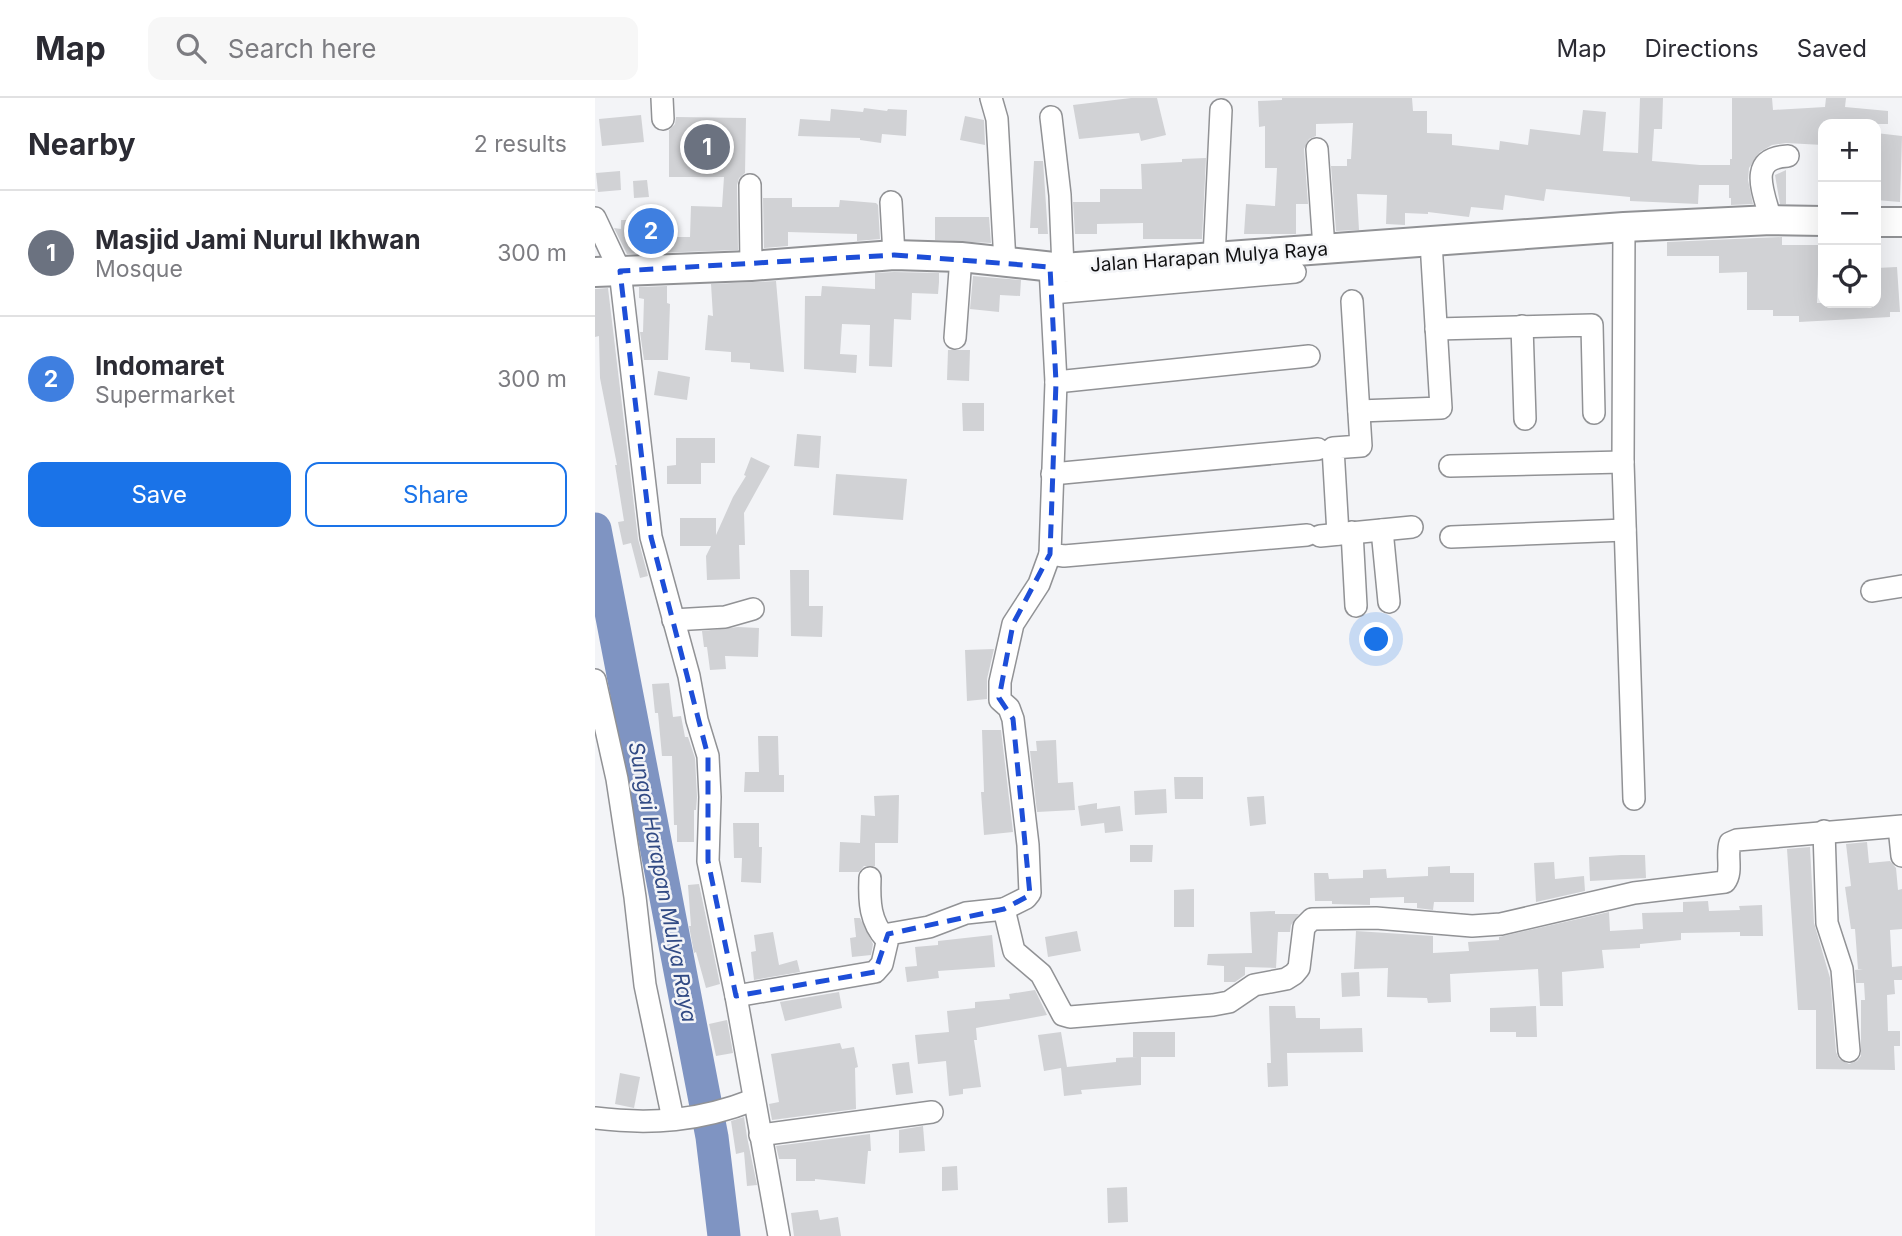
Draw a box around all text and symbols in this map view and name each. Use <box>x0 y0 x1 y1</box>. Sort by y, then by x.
search box <box>148 17 638 80</box>
text: Map <box>35 28 106 68</box>
icon: search <box>172 29 210 67</box>
text: Search here <box>228 33 376 64</box>
text: Map <box>1557 34 1606 63</box>
text: Directions <box>1644 34 1759 63</box>
text: Saved <box>1797 34 1867 63</box>
map controls <box>1818 119 1881 308</box>
button: + <box>1818 119 1881 182</box>
pin: 1 <box>684 121 730 173</box>
text: Nearby <box>28 126 136 162</box>
text: 2 results <box>474 130 567 158</box>
button: − <box>1818 182 1881 245</box>
pin: 2 <box>628 205 674 257</box>
text: Masjid Jami Nurul Ikhwan <box>95 224 421 255</box>
street label: Jalan Harapan Mulya Raya <box>1089 237 1329 277</box>
text: 1 <box>46 239 56 267</box>
text: 300 m <box>497 239 567 267</box>
button: locate <box>1818 245 1881 308</box>
text: Mosque <box>95 255 183 283</box>
text: Indomaret <box>95 350 225 381</box>
text: 2 <box>44 365 58 393</box>
text: 300 m <box>497 365 567 393</box>
text: Supermarket <box>95 381 235 409</box>
button: Save <box>28 462 291 527</box>
button: Share <box>305 462 567 527</box>
your location <box>1359 622 1393 656</box>
water label: Sungai Harapan Mulya Raya <box>624 740 702 1024</box>

